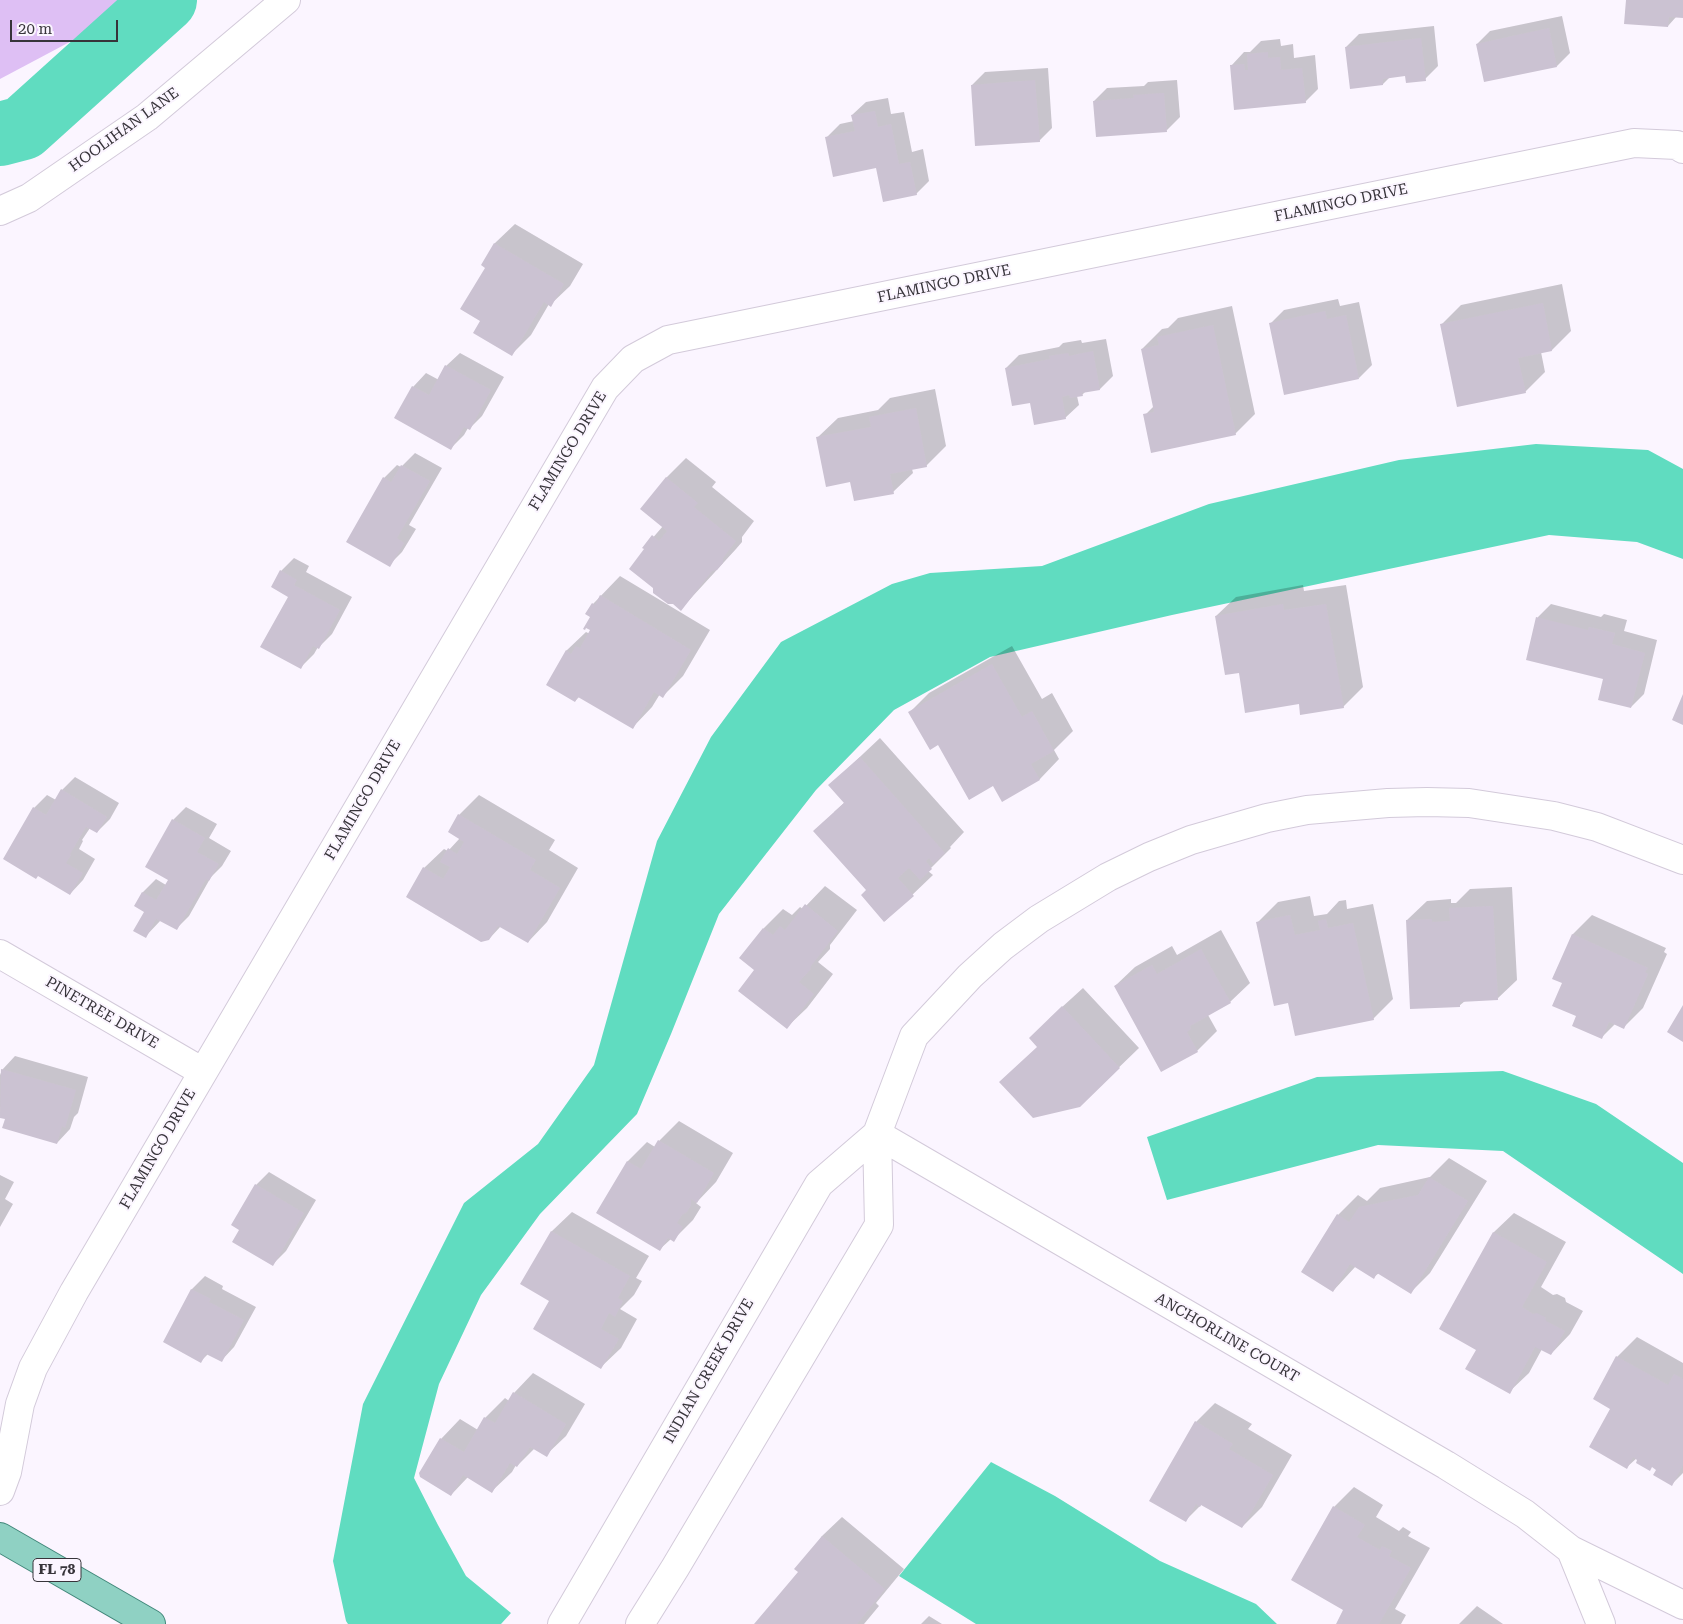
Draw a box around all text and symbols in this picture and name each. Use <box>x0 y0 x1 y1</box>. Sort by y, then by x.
scale bar <box>12 10 120 42</box>
text: 20 m <box>18 20 52 38</box>
street label: HOOLIHAN LANE <box>66 84 182 176</box>
street label: FLAMINGO DRIVE <box>1273 180 1409 226</box>
street label: FLAMINGO DRIVE <box>876 261 1012 307</box>
street label: FLAMINGO DRIVE <box>525 388 611 514</box>
street label: FLAMINGO DRIVE <box>321 737 405 863</box>
street label: PINETREE DRIVE <box>42 973 162 1053</box>
street label: FLAMINGO DRIVE <box>116 1086 200 1212</box>
street label: ANCHORLINE COURT <box>1152 1289 1302 1387</box>
street label: INDIAN CREEK DRIVE <box>660 1295 758 1447</box>
road number: FL 78 <box>33 1558 81 1582</box>

